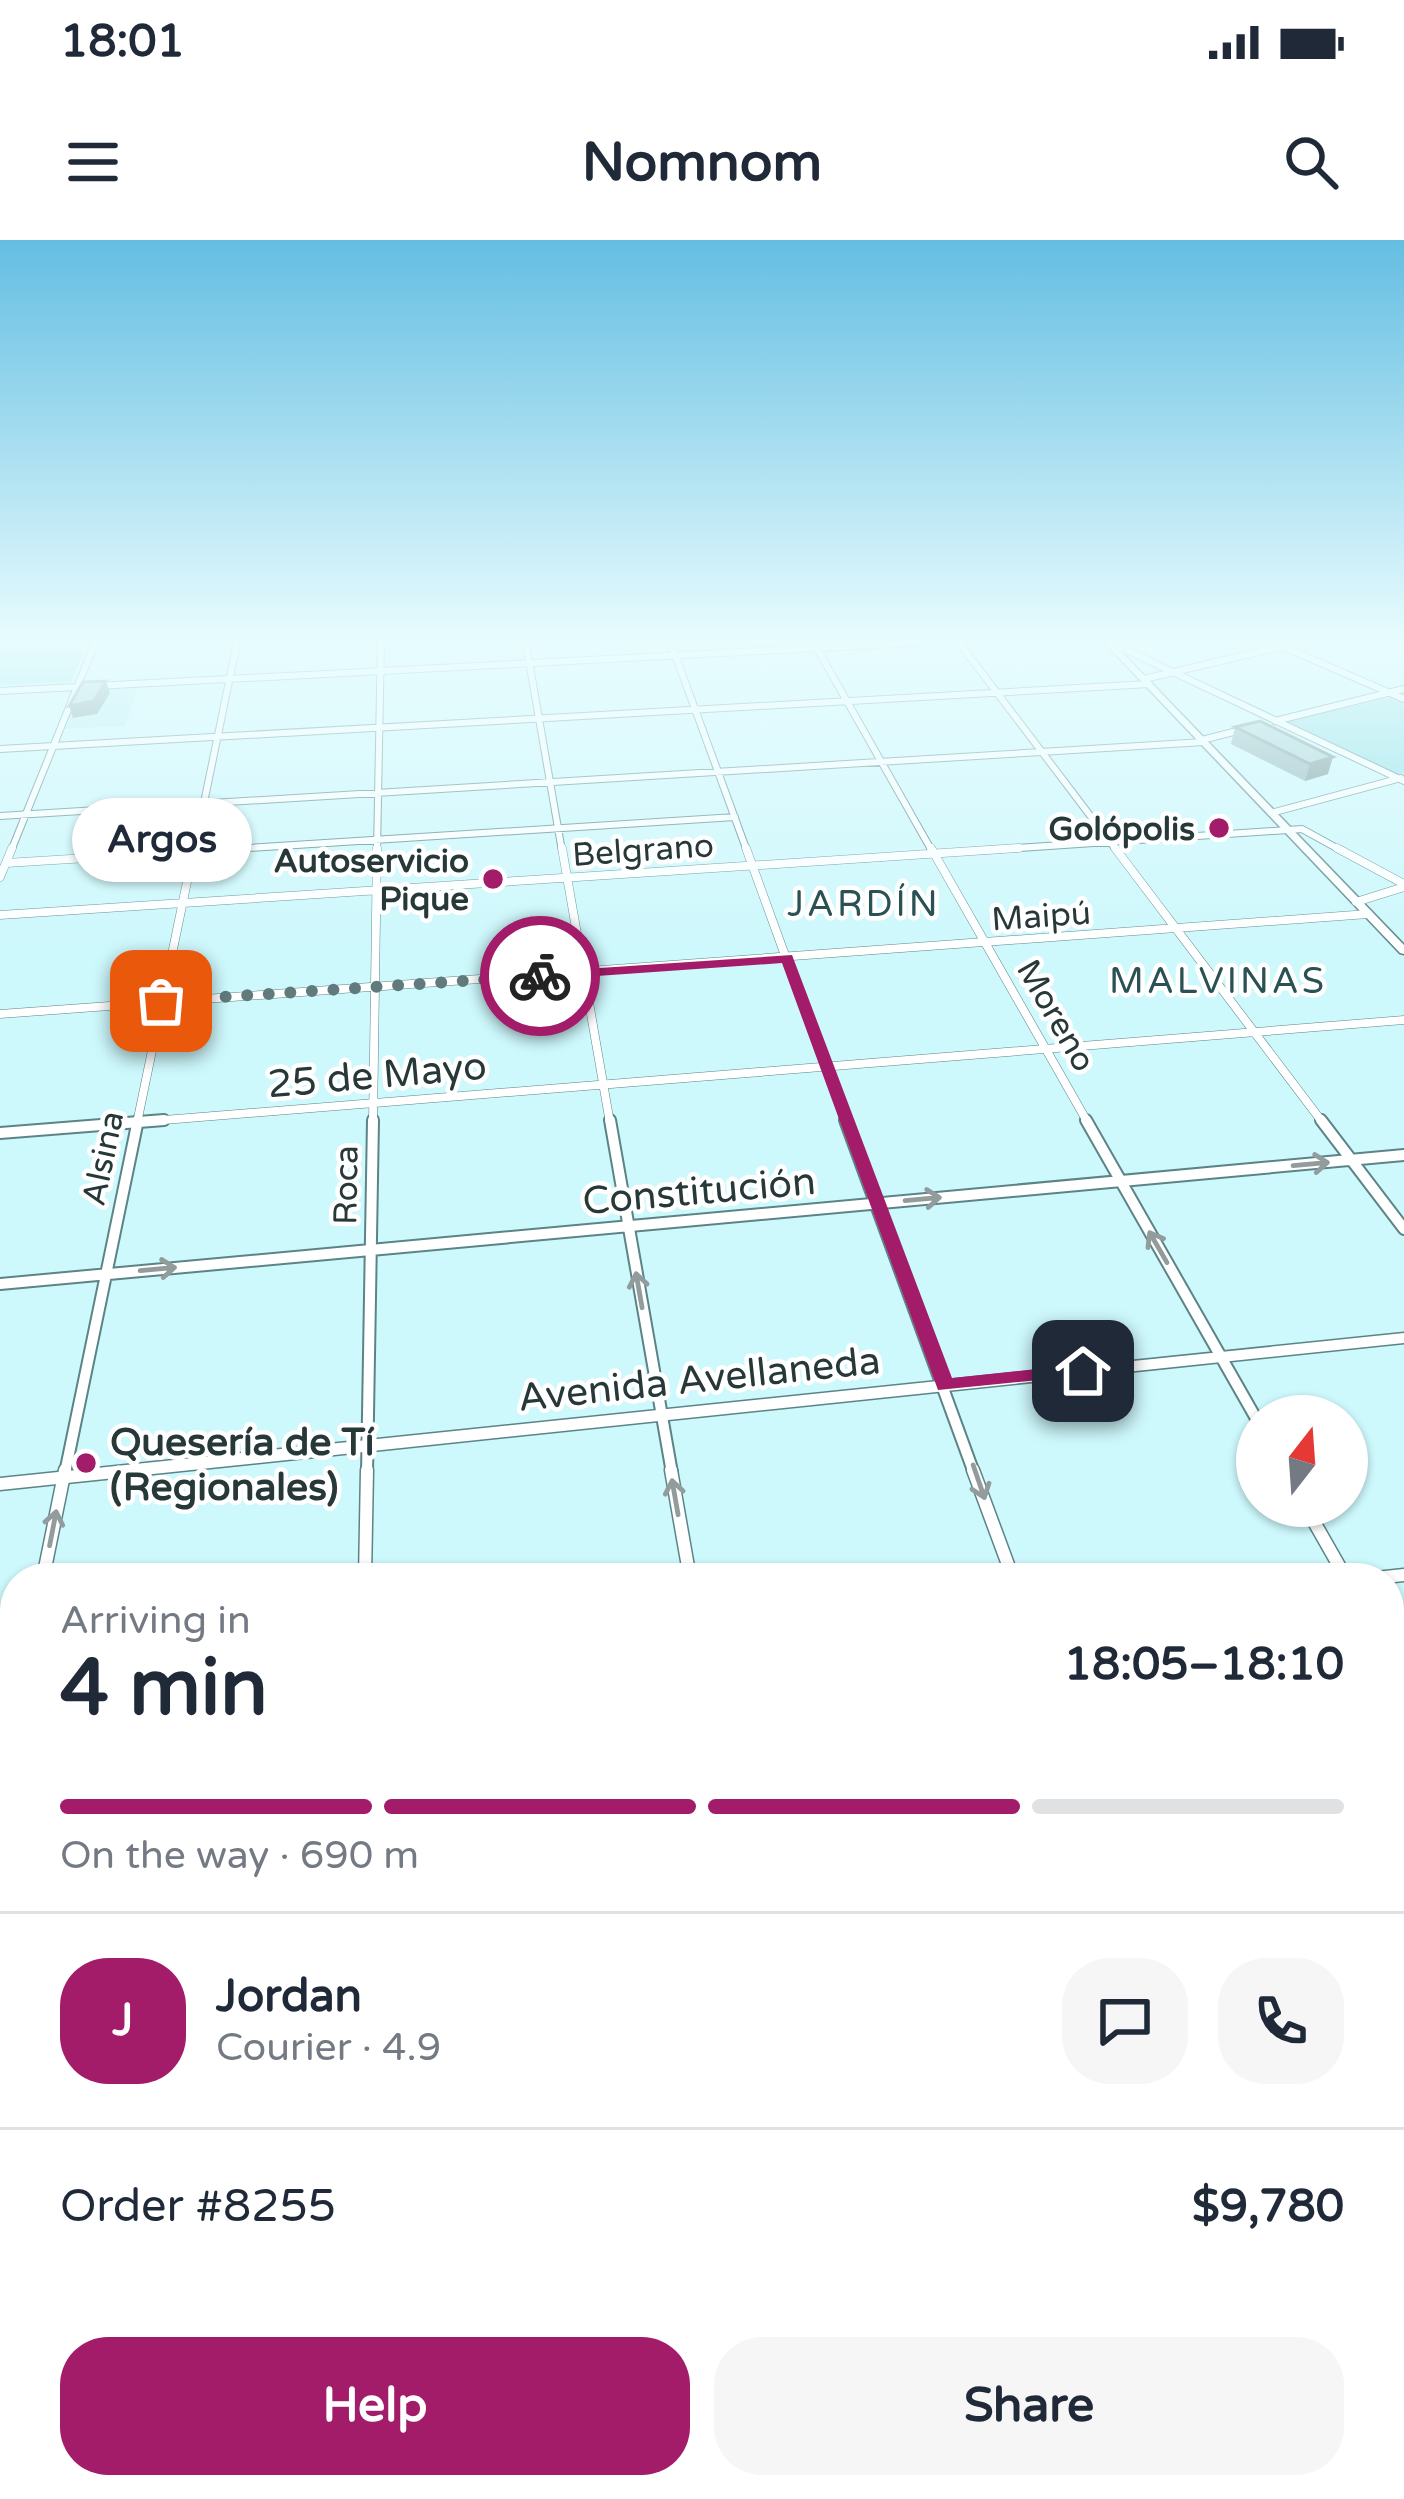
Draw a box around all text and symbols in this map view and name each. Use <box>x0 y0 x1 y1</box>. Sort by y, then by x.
text: 18:01 <box>60 15 185 69</box>
icon: menu <box>60 129 126 195</box>
icon: search <box>1278 129 1344 195</box>
text: Nomnom <box>582 130 822 195</box>
callout: Argos <box>71 797 251 881</box>
place label: Golópolis <box>1049 810 1195 849</box>
marker: Golópolis <box>1206 815 1232 841</box>
text: Argos <box>107 816 217 863</box>
street label: Belgrano <box>571 826 715 875</box>
place label: Autoservicio Pique <box>274 842 469 919</box>
marker: Autoservicio Pique <box>480 866 506 892</box>
district label: JARDÍN <box>787 883 941 926</box>
street label: Maipú <box>990 894 1092 939</box>
courier <box>480 916 600 1036</box>
icon: bike <box>507 943 573 1009</box>
pin <box>110 950 212 1052</box>
street label: Moreno <box>1008 953 1103 1079</box>
district label: MALVINAS <box>1109 960 1327 1003</box>
icon: bag <box>128 968 194 1034</box>
street label: 25 de Mayo <box>266 1043 489 1108</box>
street label: Alsina <box>74 1108 132 1209</box>
street label: Roca <box>326 1145 367 1225</box>
one-way arrow <box>1291 1152 1330 1175</box>
street label: Constitución <box>581 1158 818 1225</box>
one-way arrow <box>903 1187 942 1210</box>
one-way arrow <box>1146 1230 1170 1265</box>
one-way arrow <box>138 1257 177 1280</box>
one-way arrow <box>627 1271 650 1310</box>
pin <box>1032 1320 1134 1422</box>
street label: Avenida Avellaneda <box>516 1337 883 1422</box>
icon: home <box>1050 1338 1116 1404</box>
north arrow <box>1236 1395 1368 1527</box>
map controls <box>1236 1395 1368 1527</box>
place label: Quesería de Tí (Regionales) <box>110 1419 375 1511</box>
marker: Quesería de Tí (Regionales) <box>73 1450 99 1476</box>
one-way arrow <box>970 1463 991 1500</box>
one-way arrow <box>663 1478 686 1517</box>
one-way arrow <box>43 1509 65 1548</box>
text: Arriving in <box>60 1597 251 1644</box>
text: 18:05–18:10 <box>1064 1638 1344 1692</box>
text: 4 min <box>60 1642 268 1736</box>
text: On the way · 690 m <box>60 1832 419 1879</box>
button: chat <box>1062 1958 1188 2084</box>
button: phone <box>1218 1958 1344 2084</box>
text: Jordan <box>216 1970 362 2024</box>
text: J <box>113 1994 133 2048</box>
text: Courier · 4.9 <box>216 2024 441 2071</box>
text: Order #8255 <box>60 2180 336 2234</box>
text: $9,780 <box>1192 2180 1344 2234</box>
button: Help <box>60 2337 690 2475</box>
button: Share <box>714 2337 1344 2475</box>

